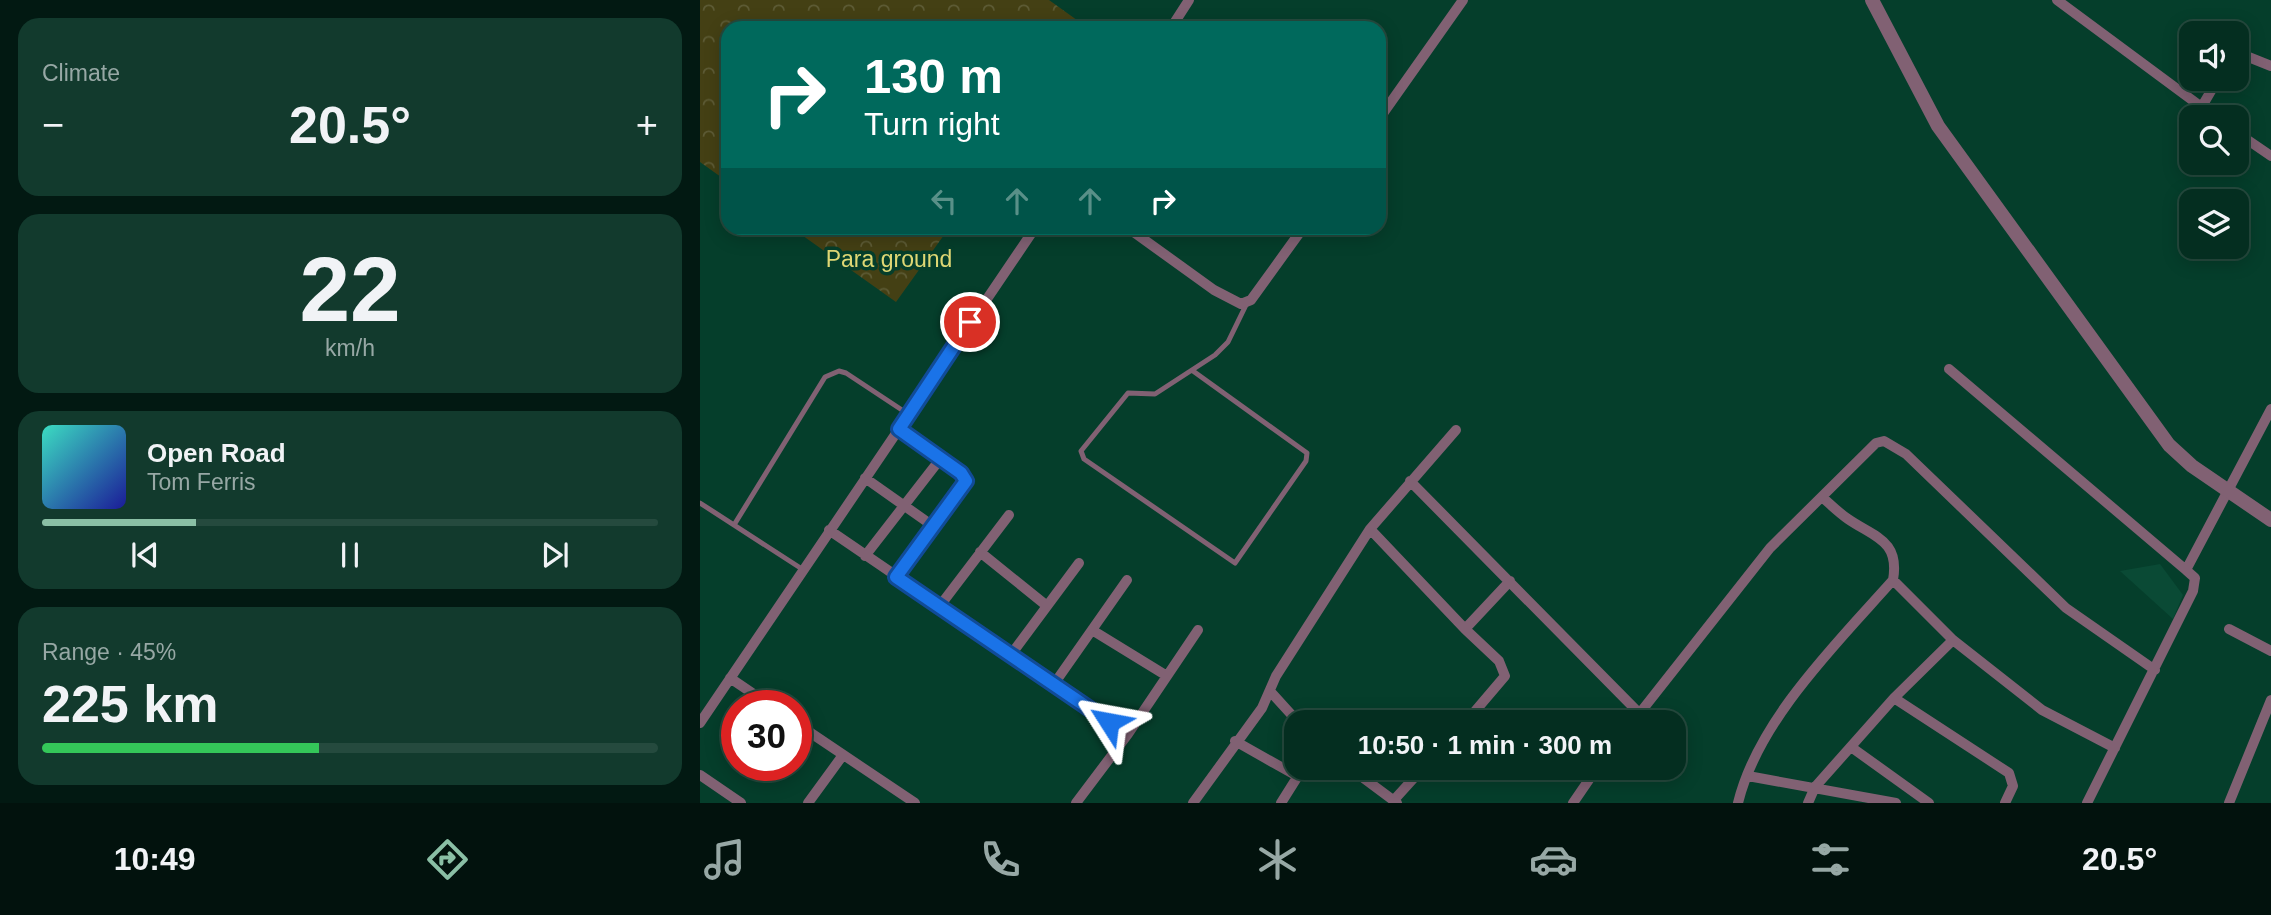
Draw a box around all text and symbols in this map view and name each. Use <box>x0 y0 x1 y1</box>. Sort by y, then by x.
map controls <box>2179 21 2249 259</box>
button: sound <box>2179 21 2249 91</box>
icon: right <box>749 49 840 140</box>
text: 130 m <box>864 49 1003 103</box>
text: Climate <box>42 60 120 86</box>
text: 20.5° <box>289 96 411 154</box>
text: − <box>42 104 64 146</box>
text: + <box>636 104 658 146</box>
button: search <box>2179 105 2249 175</box>
text: Turn right <box>864 106 1000 142</box>
icon: left <box>925 182 963 220</box>
icon: ahead <box>998 182 1036 220</box>
icon: ahead <box>1071 182 1109 220</box>
icon: right <box>1144 182 1182 220</box>
button: layers <box>2179 189 2249 259</box>
text: 22 <box>299 239 401 340</box>
park label: Para ground <box>826 246 952 272</box>
pin <box>940 292 1000 352</box>
icon: arrive <box>951 303 989 341</box>
text: km/h <box>325 335 375 361</box>
text: Open Road <box>147 438 286 468</box>
text: Tom Ferris <box>147 469 256 495</box>
icon: previous <box>126 536 164 574</box>
icon: pause <box>331 536 369 574</box>
icon: next <box>536 536 574 574</box>
text: Range · 45% <box>42 639 176 665</box>
text: 225 km <box>42 675 218 733</box>
position arrow <box>1072 685 1146 759</box>
speed limit sign: 30 <box>721 690 812 781</box>
text: 10:50 · 1 min · 300 m <box>1358 730 1612 760</box>
icon: directions <box>423 835 472 884</box>
icon: music <box>700 835 749 884</box>
icon: phone <box>976 835 1025 884</box>
icon: climate <box>1253 835 1302 884</box>
icon: car <box>1529 835 1578 884</box>
icon: filters <box>1806 835 1855 884</box>
text: 10:49 <box>114 841 196 877</box>
text: 20.5° <box>2082 841 2157 877</box>

